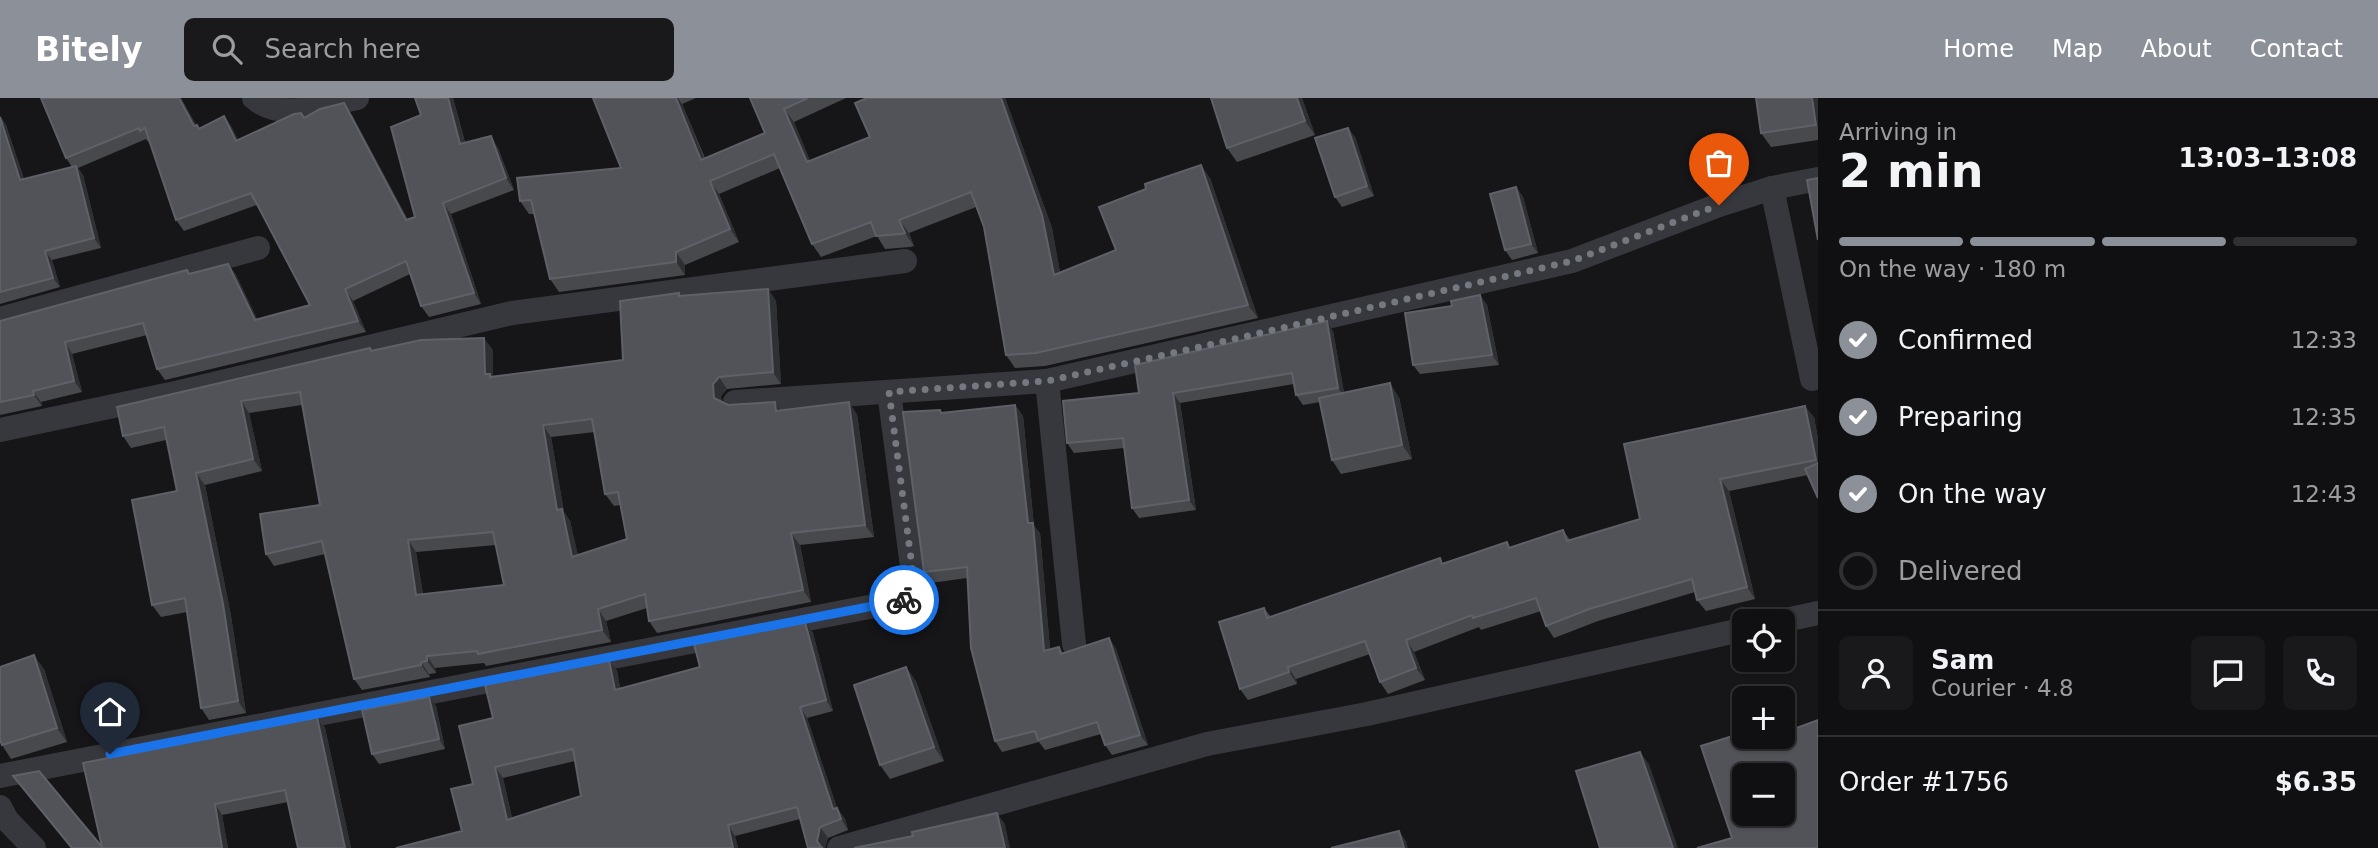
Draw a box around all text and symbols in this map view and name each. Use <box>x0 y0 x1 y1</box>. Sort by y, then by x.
search box <box>184 18 674 81</box>
text: Bitely <box>35 30 142 69</box>
icon: search <box>208 30 246 68</box>
text: Search here <box>264 34 421 64</box>
text: Home <box>1943 35 2014 63</box>
text: Map <box>2052 35 2103 63</box>
text: About <box>2141 35 2212 63</box>
text: Contact <box>2250 35 2343 63</box>
text: Arriving in <box>1839 119 1957 145</box>
pin <box>1689 133 1749 205</box>
text: 13:03–13:08 <box>2178 143 2357 173</box>
icon: bag <box>1700 144 1738 182</box>
text: 2 min <box>1839 144 1983 198</box>
text: On the way · 180 m <box>1839 256 2066 282</box>
icon: check <box>1839 321 1877 359</box>
text: Confirmed <box>1898 325 2033 355</box>
text: 12:33 <box>2291 327 2357 353</box>
icon: check <box>1839 398 1877 436</box>
text: Preparing <box>1898 402 2023 432</box>
text: 12:35 <box>2291 404 2357 430</box>
icon: check <box>1839 475 1877 513</box>
text: On the way <box>1898 479 2047 509</box>
text: 12:43 <box>2291 481 2357 507</box>
text: Delivered <box>1898 556 2022 586</box>
courier <box>869 565 939 635</box>
icon: bike <box>885 581 923 619</box>
map controls <box>1732 609 1795 826</box>
button: locate <box>1732 609 1795 672</box>
button: person <box>1839 636 1913 710</box>
button: chat <box>2191 636 2265 710</box>
button: phone <box>2283 636 2357 710</box>
text: Sam <box>1931 645 1994 675</box>
text: Courier · 4.8 <box>1931 675 2074 701</box>
pin <box>80 682 140 754</box>
button: + <box>1732 686 1795 749</box>
icon: home <box>91 693 129 731</box>
button: − <box>1732 763 1795 826</box>
text: Order #1756 <box>1839 767 2009 797</box>
text: $6.35 <box>2275 767 2357 797</box>

